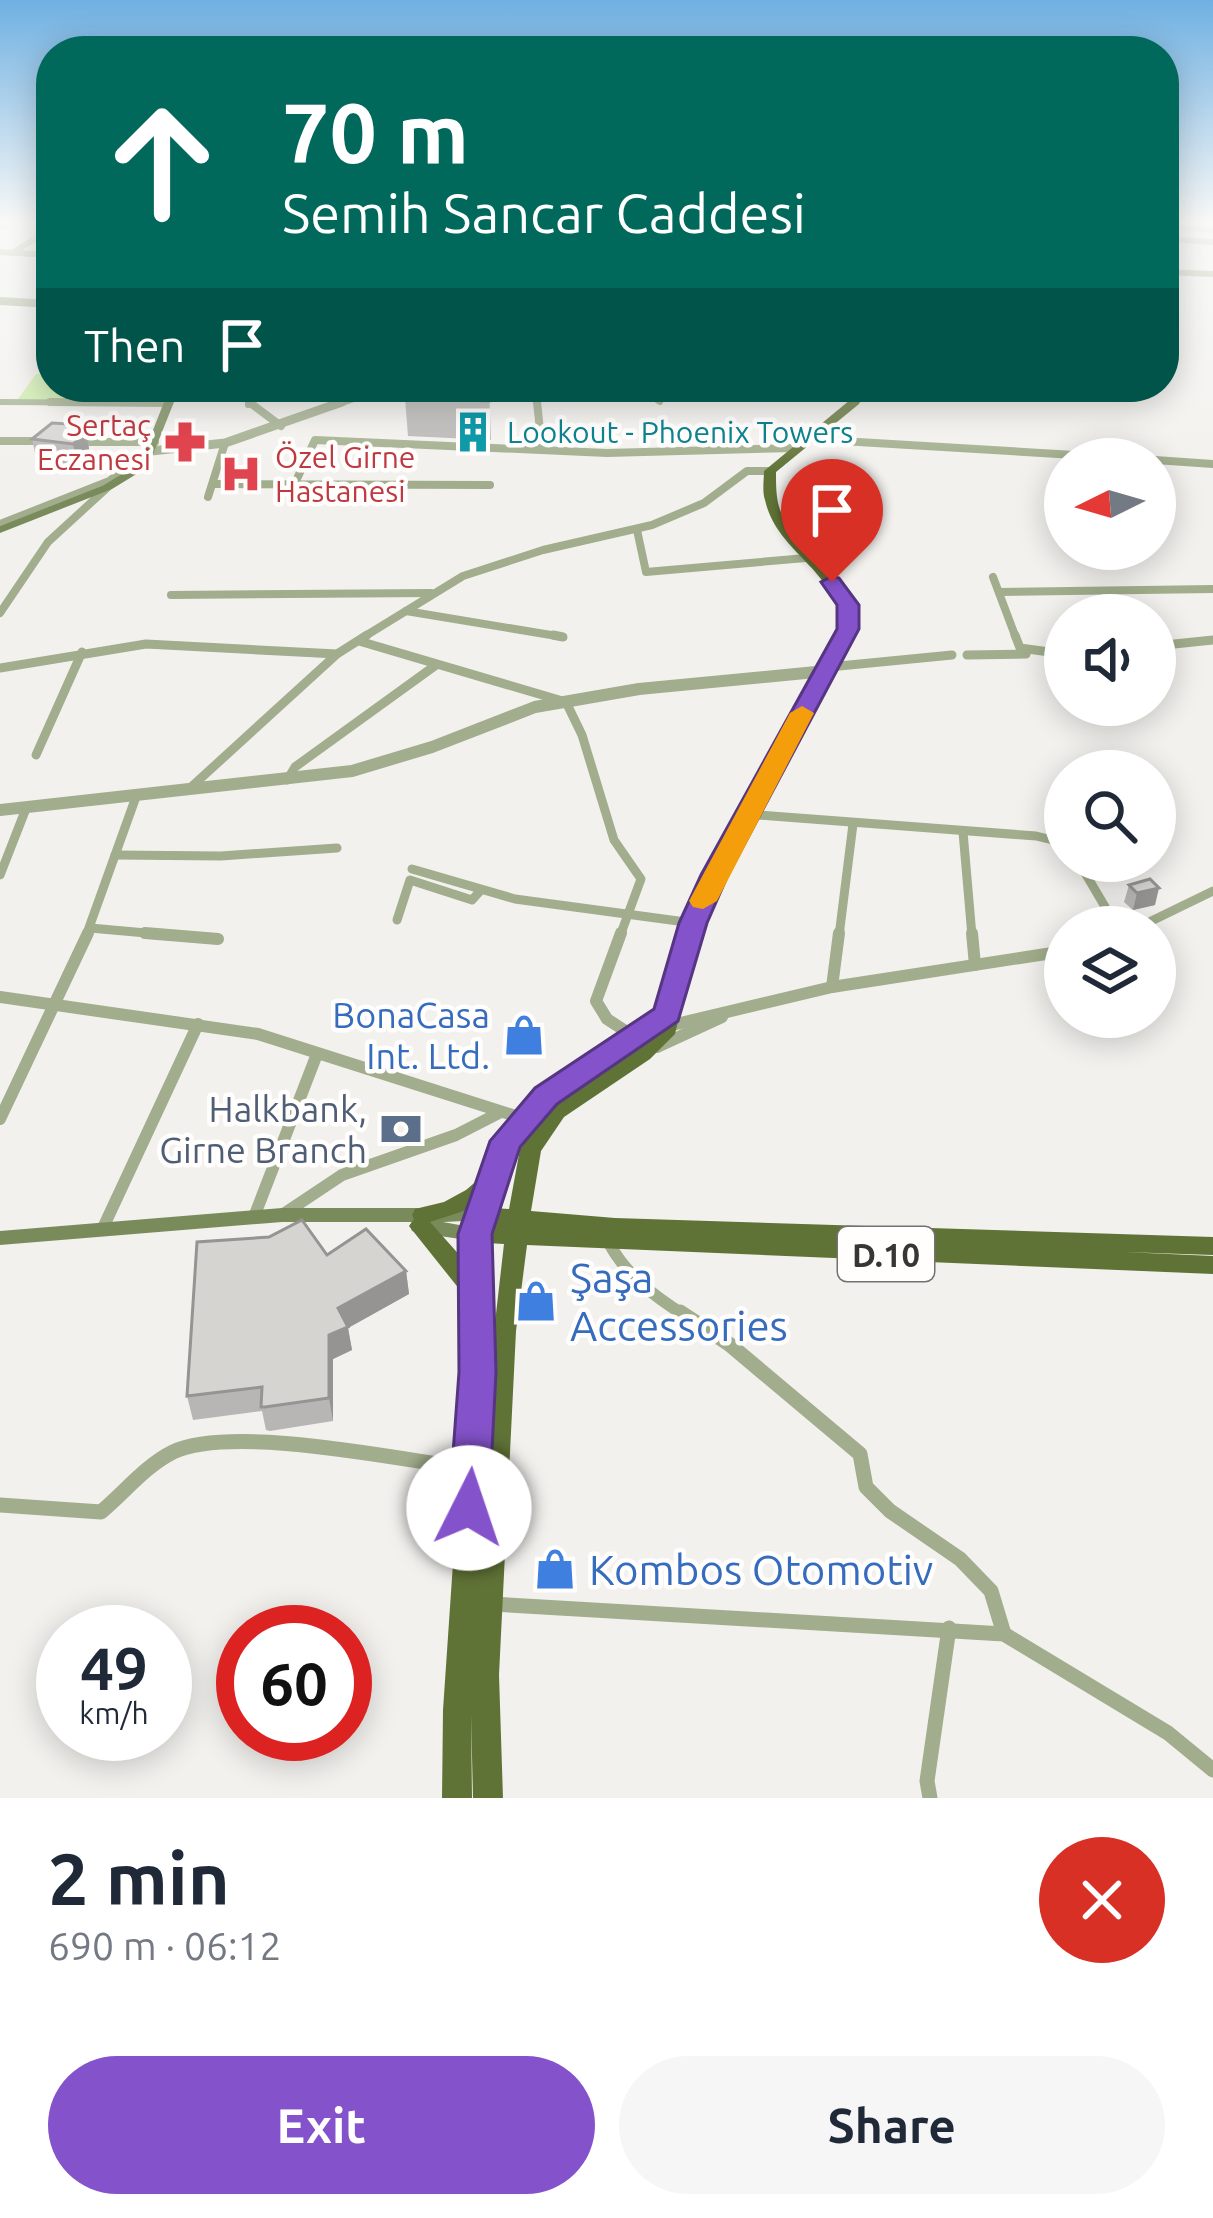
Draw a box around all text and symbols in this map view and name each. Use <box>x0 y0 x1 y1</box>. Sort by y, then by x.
icon: ahead <box>84 84 240 240</box>
text: 70 m <box>282 85 469 179</box>
text: Semih Sancar Caddesi <box>282 183 806 243</box>
icon: arrive <box>209 312 275 378</box>
text: Then <box>84 320 185 371</box>
place label: Sertaç Eczanesi <box>37 408 151 476</box>
building icon: Lookout - Phoenix Towers <box>450 409 496 455</box>
place label: Lookout - Phoenix Towers <box>507 415 853 449</box>
pharmacy icon: Sertaç Eczanesi <box>162 419 208 465</box>
north arrow <box>1044 438 1176 570</box>
map controls <box>1044 438 1176 1038</box>
place label: Özel Girne Hastanesi <box>275 440 415 508</box>
hospital icon: Özel Girne Hastanesi <box>218 451 264 497</box>
pin <box>781 459 883 582</box>
icon: arrive <box>799 477 865 543</box>
button: sound <box>1044 594 1176 726</box>
button: search <box>1044 750 1176 882</box>
button: layers <box>1044 906 1176 1038</box>
place label: BonaCasa Int. Ltd. <box>332 994 490 1076</box>
shop icon: BonaCasa Int. Ltd. <box>501 1012 547 1058</box>
place label: Halkbank, Girne Branch <box>159 1088 367 1170</box>
bank icon: Halkbank, Girne Branch <box>378 1106 424 1152</box>
road number: D.10 <box>838 1227 934 1281</box>
place label: Şaşa Accessories <box>570 1254 788 1349</box>
shop icon: Şaşa Accessories <box>513 1278 559 1324</box>
position arrow <box>406 1445 532 1571</box>
shop icon: Kombos Otomotiv <box>532 1546 578 1592</box>
place label: Kombos Otomotiv <box>589 1546 933 1593</box>
speed limit sign: 60 <box>216 1605 372 1761</box>
text: 49 <box>80 1634 148 1701</box>
text: km/h <box>79 1696 149 1730</box>
button: close <box>1039 1837 1165 1963</box>
text: 2 min <box>48 1838 230 1919</box>
text: 690 m · 06:12 <box>48 1924 282 1967</box>
button: Exit <box>48 2056 595 2194</box>
button: Share <box>619 2056 1165 2194</box>

